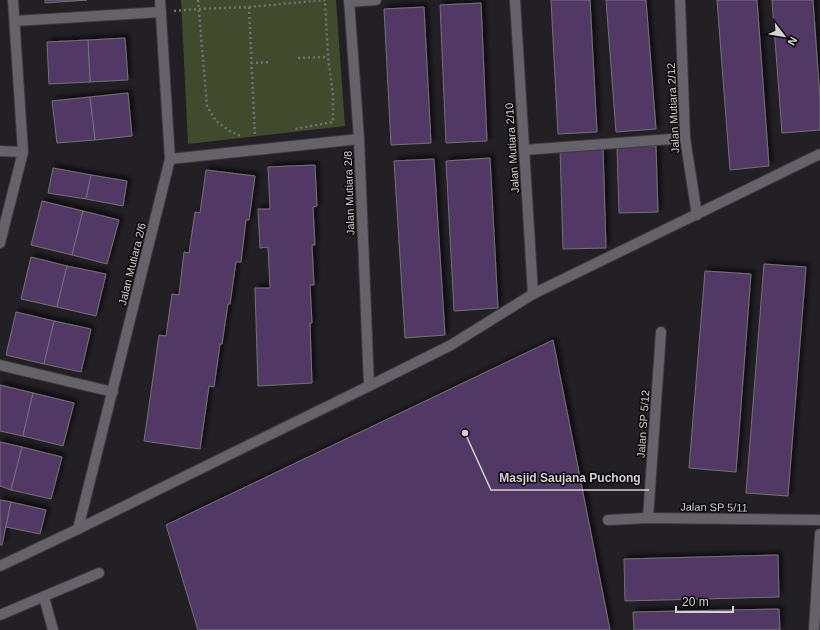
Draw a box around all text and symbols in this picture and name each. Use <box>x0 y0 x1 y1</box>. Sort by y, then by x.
north arrow <box>764 16 804 56</box>
text: N <box>785 35 800 48</box>
street label: Jalan Mutiara 2/12 <box>665 62 681 154</box>
street label: Jalan Mutiara 2/10 <box>503 102 521 194</box>
street label: Jalan Mutiara 2/8 <box>342 151 356 235</box>
street label: Jalan Mutiara 2/6 <box>116 222 148 306</box>
street label: Jalan SP 5/12 <box>635 390 651 458</box>
callout: Masjid Saujana Puchong <box>491 466 649 490</box>
text: Masjid Saujana Puchong <box>499 471 641 485</box>
street label: Jalan SP 5/11 <box>680 500 748 514</box>
scale bar <box>676 588 733 614</box>
text: 20 m <box>682 595 709 609</box>

